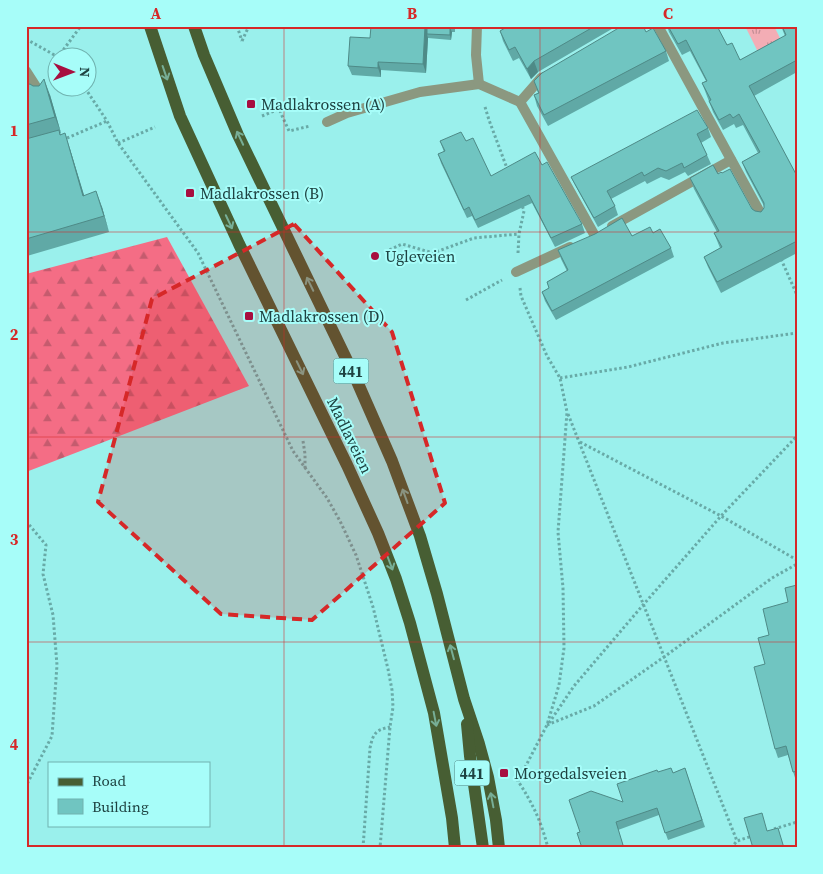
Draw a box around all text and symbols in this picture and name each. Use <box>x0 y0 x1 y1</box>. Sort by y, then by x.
text: A <box>151 2 162 24</box>
text: B <box>407 2 418 24</box>
text: C <box>663 2 673 24</box>
north arrow <box>48 48 98 98</box>
one-way arrow <box>161 64 170 80</box>
text: N <box>75 67 95 78</box>
place label: Madlakrossen (A) <box>261 93 385 115</box>
marker: Madlakrossen (A) <box>245 98 257 110</box>
text: 1 <box>10 119 18 141</box>
one-way arrow <box>235 131 244 146</box>
place label: Madlakrossen (B) <box>200 182 324 204</box>
marker: Madlakrossen (B) <box>184 187 196 199</box>
one-way arrow <box>225 214 234 229</box>
place label: Ugleveien <box>385 245 456 267</box>
marker: Ugleveien <box>369 250 381 262</box>
one-way arrow <box>305 277 314 292</box>
place label: Madlakrossen (D) <box>259 305 385 327</box>
marker: Madlakrossen (D) <box>243 310 255 322</box>
text: 2 <box>10 323 19 345</box>
road number: 441 <box>334 358 368 384</box>
one-way arrow <box>295 360 305 375</box>
street label: Madlaveien <box>322 393 378 477</box>
one-way arrow <box>400 489 409 504</box>
text: 3 <box>10 528 19 550</box>
one-way arrow <box>386 555 395 570</box>
one-way arrow <box>447 644 456 660</box>
one-way arrow <box>431 711 440 727</box>
text: 4 <box>10 733 19 755</box>
road number: 441 <box>454 760 490 786</box>
legend <box>48 762 210 826</box>
place label: Morgedalsveien <box>514 762 627 784</box>
marker: Morgedalsveien <box>498 767 510 779</box>
text: Road <box>92 770 126 791</box>
one-way arrow <box>486 792 496 808</box>
text: Building <box>92 796 149 817</box>

